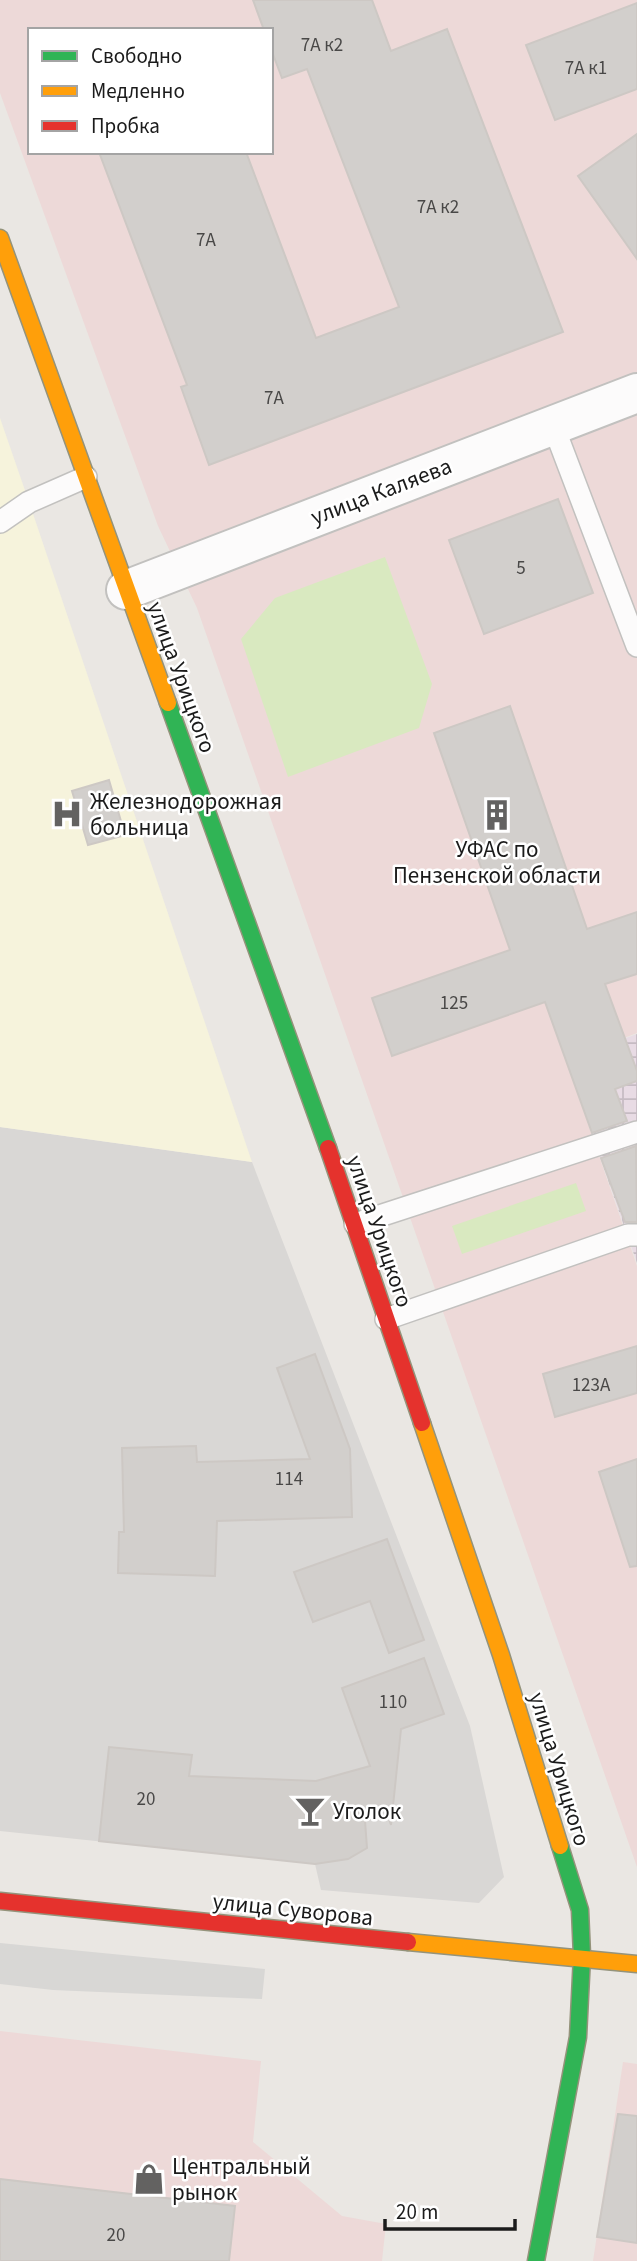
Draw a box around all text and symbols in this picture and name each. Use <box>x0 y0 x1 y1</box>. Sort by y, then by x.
legend <box>28 28 273 154</box>
house number: 7А к2 <box>301 32 343 59</box>
text: Свободно <box>91 41 182 71</box>
house number: 7А к1 <box>565 55 607 82</box>
text: Медленно <box>91 76 185 106</box>
text: Пробка <box>91 111 160 141</box>
house number: 7А к2 <box>417 194 459 221</box>
house number: 7А <box>196 227 217 254</box>
house number: 7А <box>264 385 285 412</box>
street label: улица Каляева <box>306 449 456 533</box>
house number: 5 <box>516 555 526 582</box>
street label: улица Урицкого <box>139 597 224 758</box>
place label: Железнодорожная больница <box>90 785 282 844</box>
hospital icon: Железнодорожная больница <box>50 797 84 831</box>
building icon: УФАС по Пензенской области <box>480 798 514 832</box>
place label: УФАС по Пензенской области <box>393 833 601 892</box>
house number: 125 <box>440 990 468 1017</box>
street label: улица Урицкого <box>338 1151 421 1312</box>
house number: 123А <box>572 1372 611 1399</box>
house number: 114 <box>275 1466 303 1493</box>
street label: улица Урицкого <box>520 1688 599 1850</box>
house number: 110 <box>379 1689 407 1716</box>
house number: 20 <box>137 1786 155 1813</box>
bar icon: Уголок <box>293 1794 327 1828</box>
place label: Уголок <box>333 1795 402 1828</box>
street label: улица Суворова <box>211 1885 375 1934</box>
place label: Центральный рынок <box>172 2150 311 2209</box>
shop icon: Центральный рынок <box>132 2162 166 2196</box>
scale bar <box>385 2188 514 2232</box>
text: 20 m <box>396 2197 438 2227</box>
house number: 20 <box>107 2222 125 2249</box>

